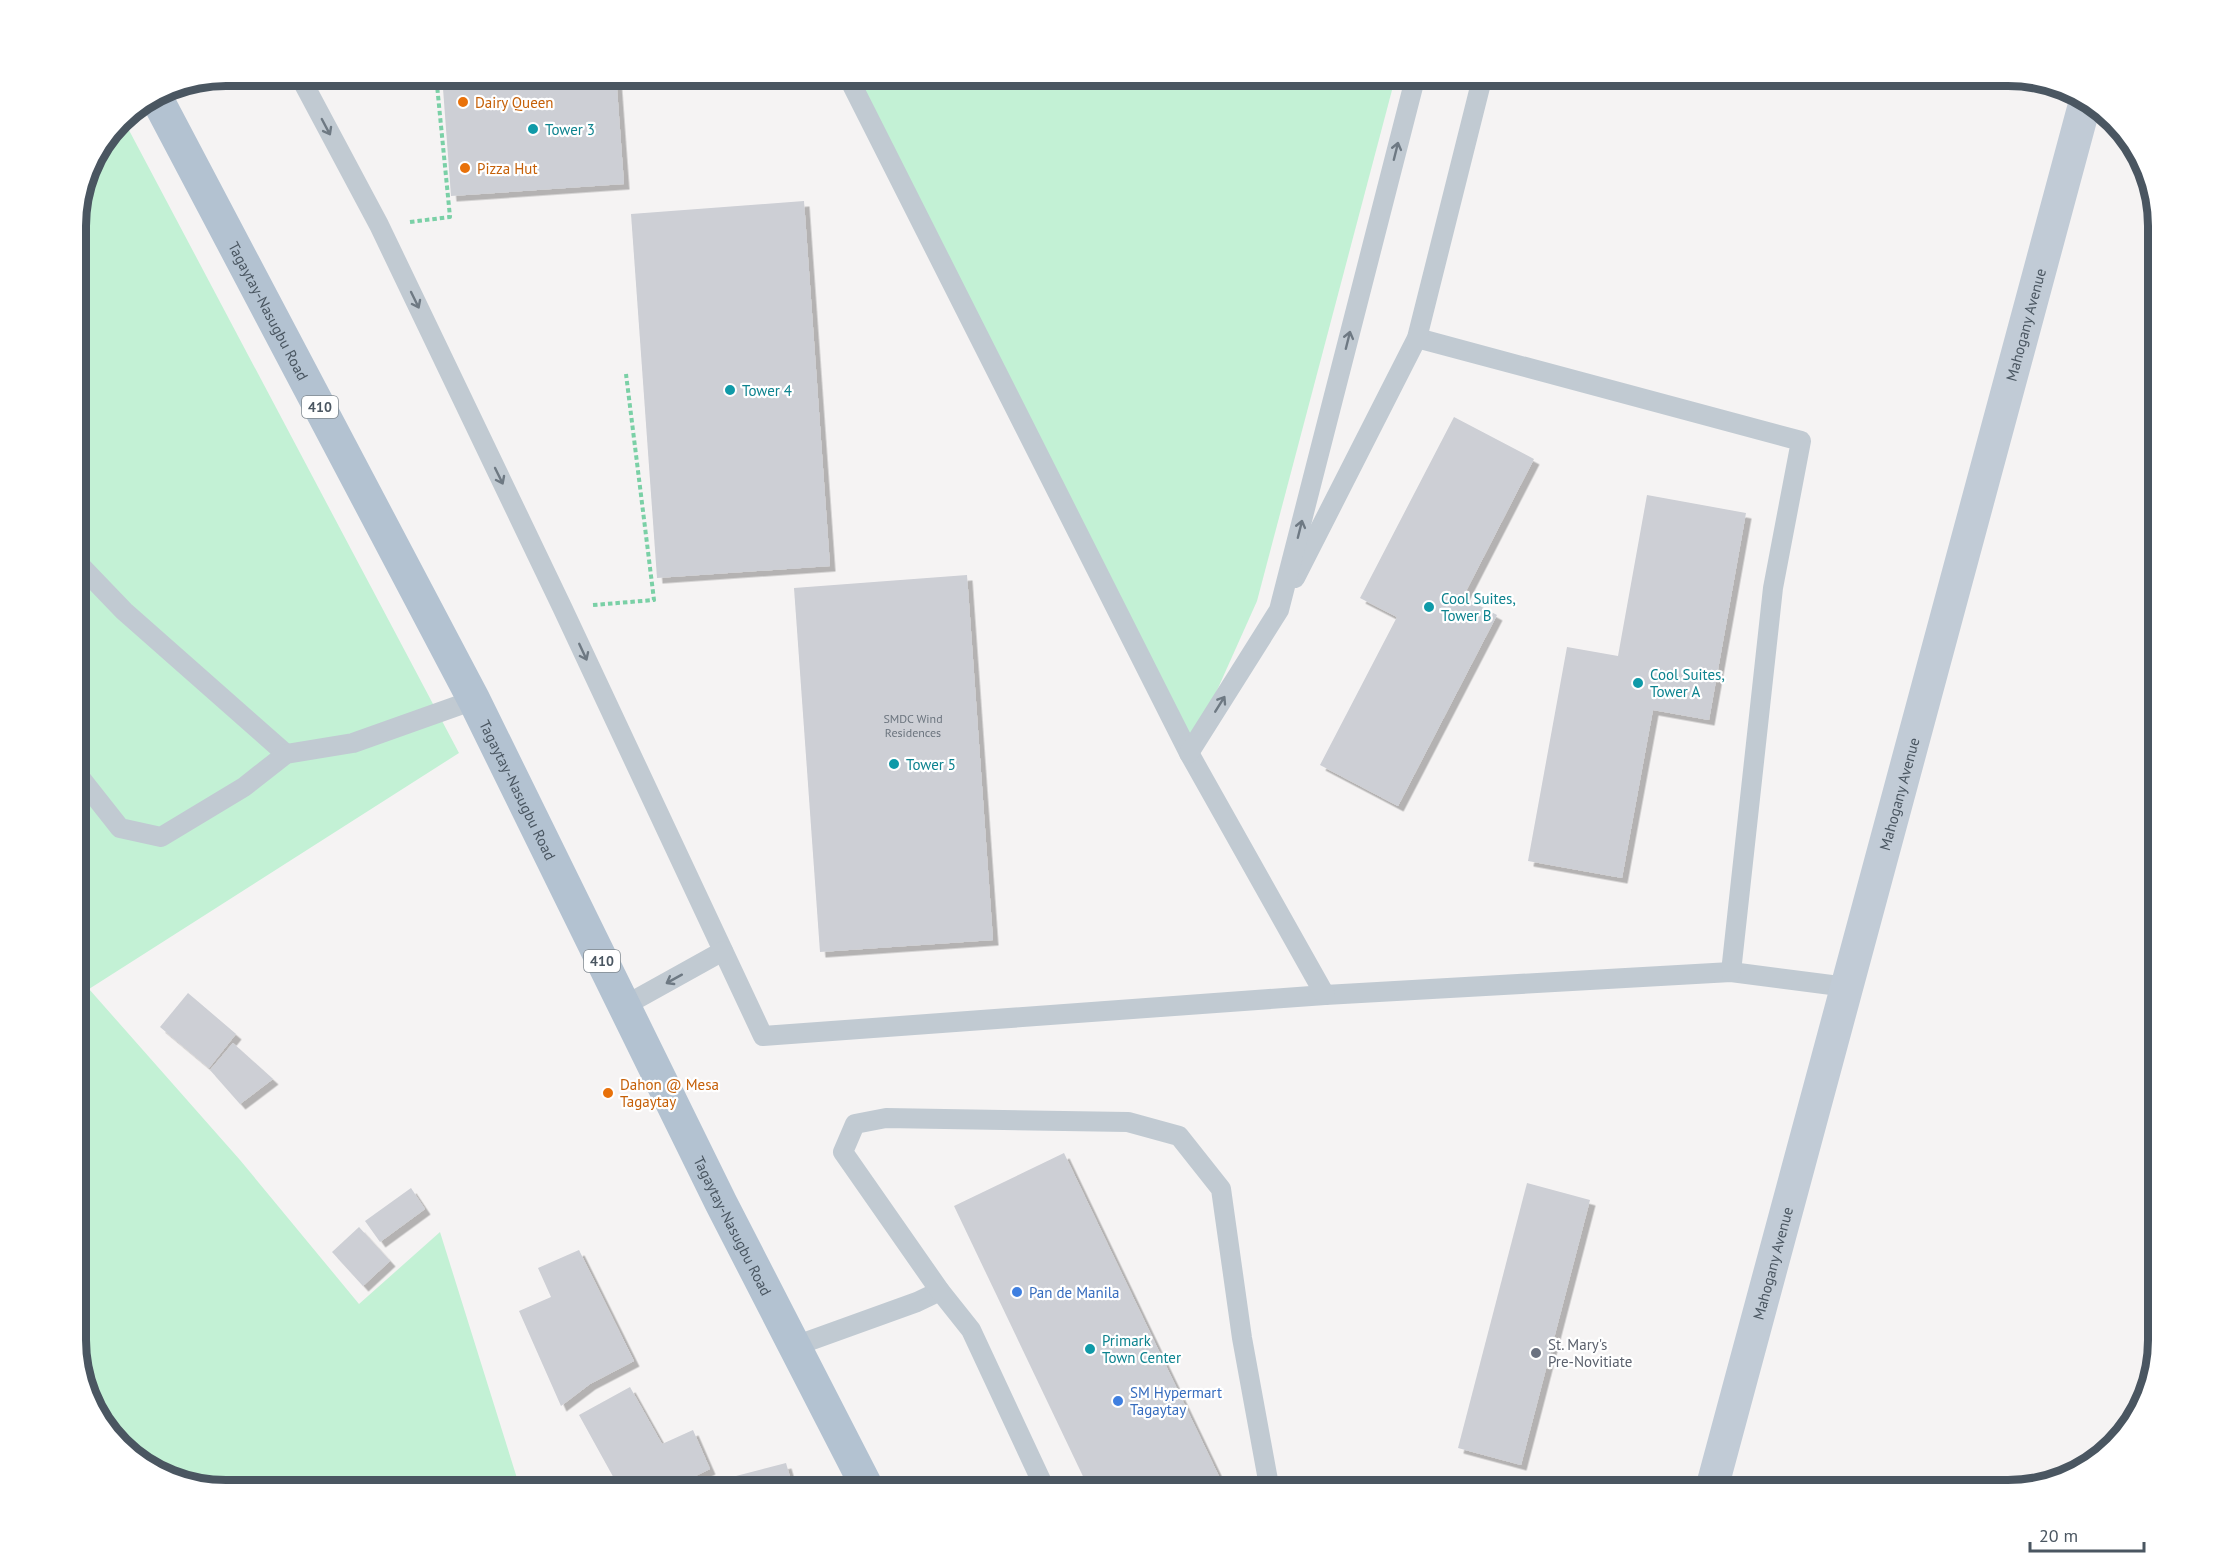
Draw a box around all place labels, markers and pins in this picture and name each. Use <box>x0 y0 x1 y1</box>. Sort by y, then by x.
place label: Dairy Queen <box>475 93 553 112</box>
marker: Dairy Queen <box>456 95 470 109</box>
place label: Tower 3 <box>545 120 595 139</box>
marker: Tower 3 <box>526 122 540 136</box>
place label: Pizza Hut <box>477 159 538 178</box>
marker: Pizza Hut <box>458 161 472 175</box>
place label: Tower 4 <box>742 381 792 400</box>
marker: Tower 4 <box>723 383 737 397</box>
place label: Cool Suites, Tower B <box>1441 589 1516 625</box>
marker: Cool Suites, Tower B <box>1422 600 1436 614</box>
place label: Cool Suites, Tower A <box>1650 665 1725 701</box>
marker: Cool Suites, Tower A <box>1631 676 1645 690</box>
place label: Tower 5 <box>906 755 956 774</box>
marker: Tower 5 <box>887 757 901 771</box>
place label: Dahon @ Mesa Tagaytay <box>620 1075 719 1111</box>
marker: Dahon @ Mesa Tagaytay <box>601 1086 615 1100</box>
place label: Pan de Manila <box>1029 1283 1120 1302</box>
marker: Pan de Manila <box>1010 1285 1024 1299</box>
place label: Primark Town Center <box>1102 1331 1181 1367</box>
place label: St. Mary's Pre-Novitiate <box>1548 1335 1632 1371</box>
marker: Primark Town Center <box>1083 1342 1097 1356</box>
marker: St. Mary's Pre-Novitiate <box>1529 1346 1543 1360</box>
place label: SM Hypermart Tagaytay <box>1130 1383 1222 1419</box>
marker: SM Hypermart Tagaytay <box>1111 1394 1125 1408</box>

